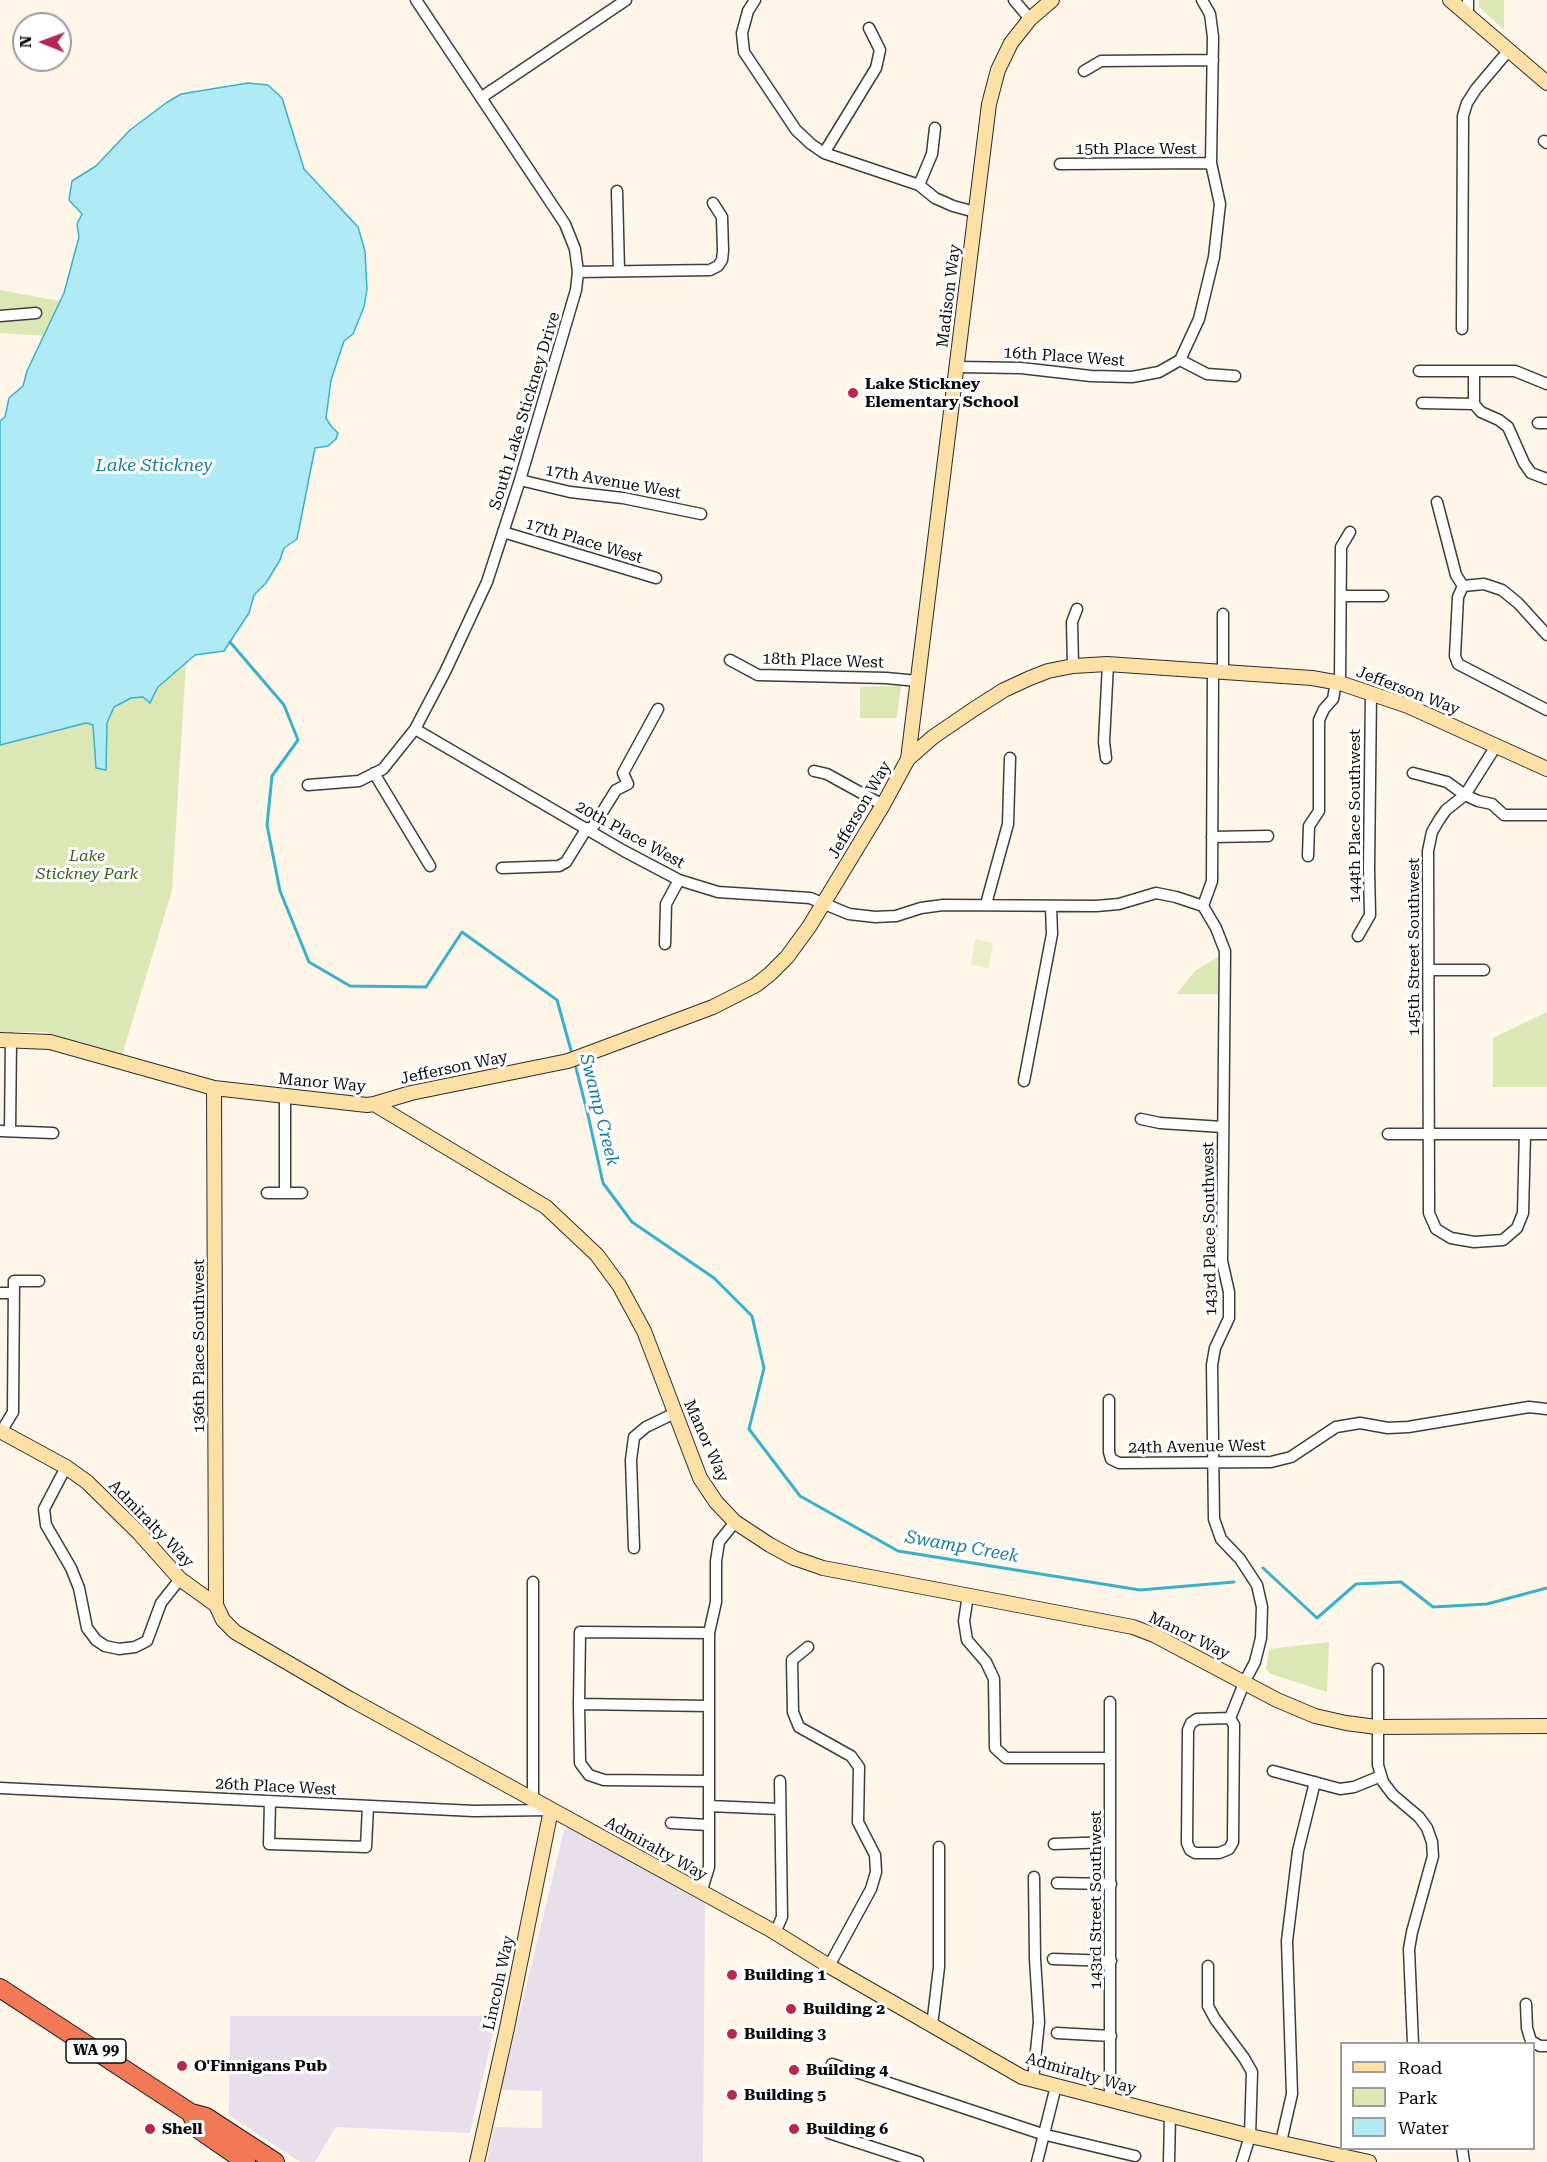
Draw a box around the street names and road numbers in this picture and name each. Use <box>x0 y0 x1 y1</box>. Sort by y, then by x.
street label: 15th Place West <box>1075 139 1197 159</box>
street label: Madison Way <box>933 243 965 349</box>
street label: South Lake Stickney Drive <box>486 310 564 512</box>
street label: 16th Place West <box>1003 343 1125 371</box>
street label: 17th Avenue West <box>544 461 682 503</box>
street label: 17th Place West <box>523 514 645 568</box>
street label: 18th Place West <box>762 649 884 673</box>
street label: Jefferson Way <box>1353 662 1463 720</box>
street label: 144th Place Southwest <box>1345 729 1365 903</box>
street label: Jefferson Way <box>824 758 896 862</box>
street label: 20th Place West <box>572 797 688 873</box>
street label: 145th Street Southwest <box>1404 858 1424 1036</box>
street label: Jefferson Way <box>398 1047 510 1089</box>
street label: Manor Way <box>277 1070 367 1096</box>
street label: 143rd Place Southwest <box>1199 1142 1221 1316</box>
street label: 136th Place Southwest <box>189 1259 209 1433</box>
street label: Manor Way <box>679 1397 733 1485</box>
street label: 24th Avenue West <box>1128 1436 1266 1458</box>
street label: Admiralty Way <box>104 1476 198 1572</box>
street label: Manor Way <box>1145 1608 1233 1664</box>
street label: 26th Place West <box>215 1774 337 1800</box>
street label: 143rd Street Southwest <box>1086 1811 1106 1989</box>
street label: Admiralty Way <box>601 1813 711 1885</box>
street label: Lincoln Way <box>480 1934 518 2032</box>
road number: WA 99 <box>66 2039 126 2063</box>
street label: Admiralty Way <box>1024 2049 1138 2099</box>

